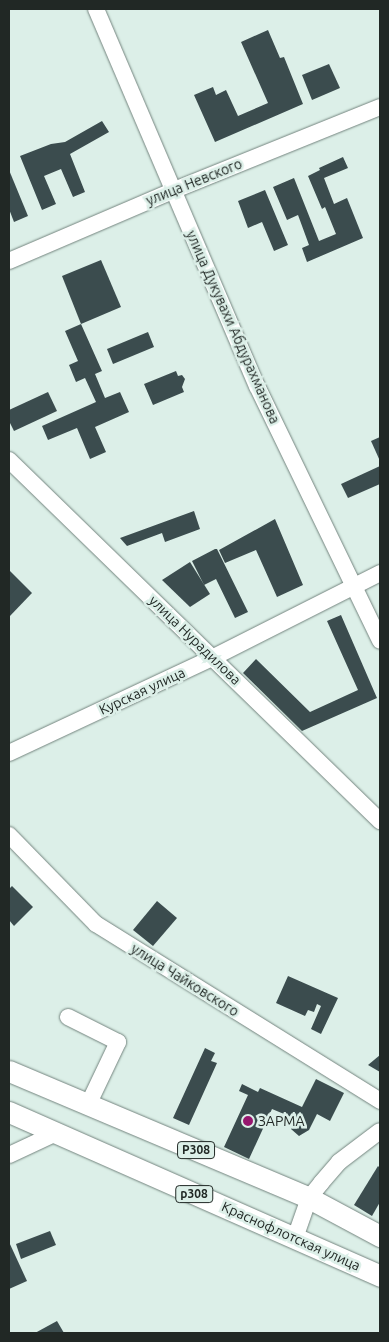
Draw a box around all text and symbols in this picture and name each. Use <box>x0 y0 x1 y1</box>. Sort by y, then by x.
street label: улица Невского <box>143 155 245 209</box>
street label: улица Дукувахи Абдурахманова <box>183 228 283 426</box>
street label: улица Нурадилова <box>146 592 244 688</box>
street label: Курская улица <box>96 664 188 718</box>
street label: улица Чайковского <box>128 940 242 1020</box>
place label: ЗАРМА <box>258 1113 305 1129</box>
marker: ЗАРМА <box>242 1115 254 1127</box>
road number: P308 <box>176 1140 216 1160</box>
road number: p308 <box>175 1184 213 1204</box>
street label: Краснофлотская улица <box>219 1198 363 1274</box>

